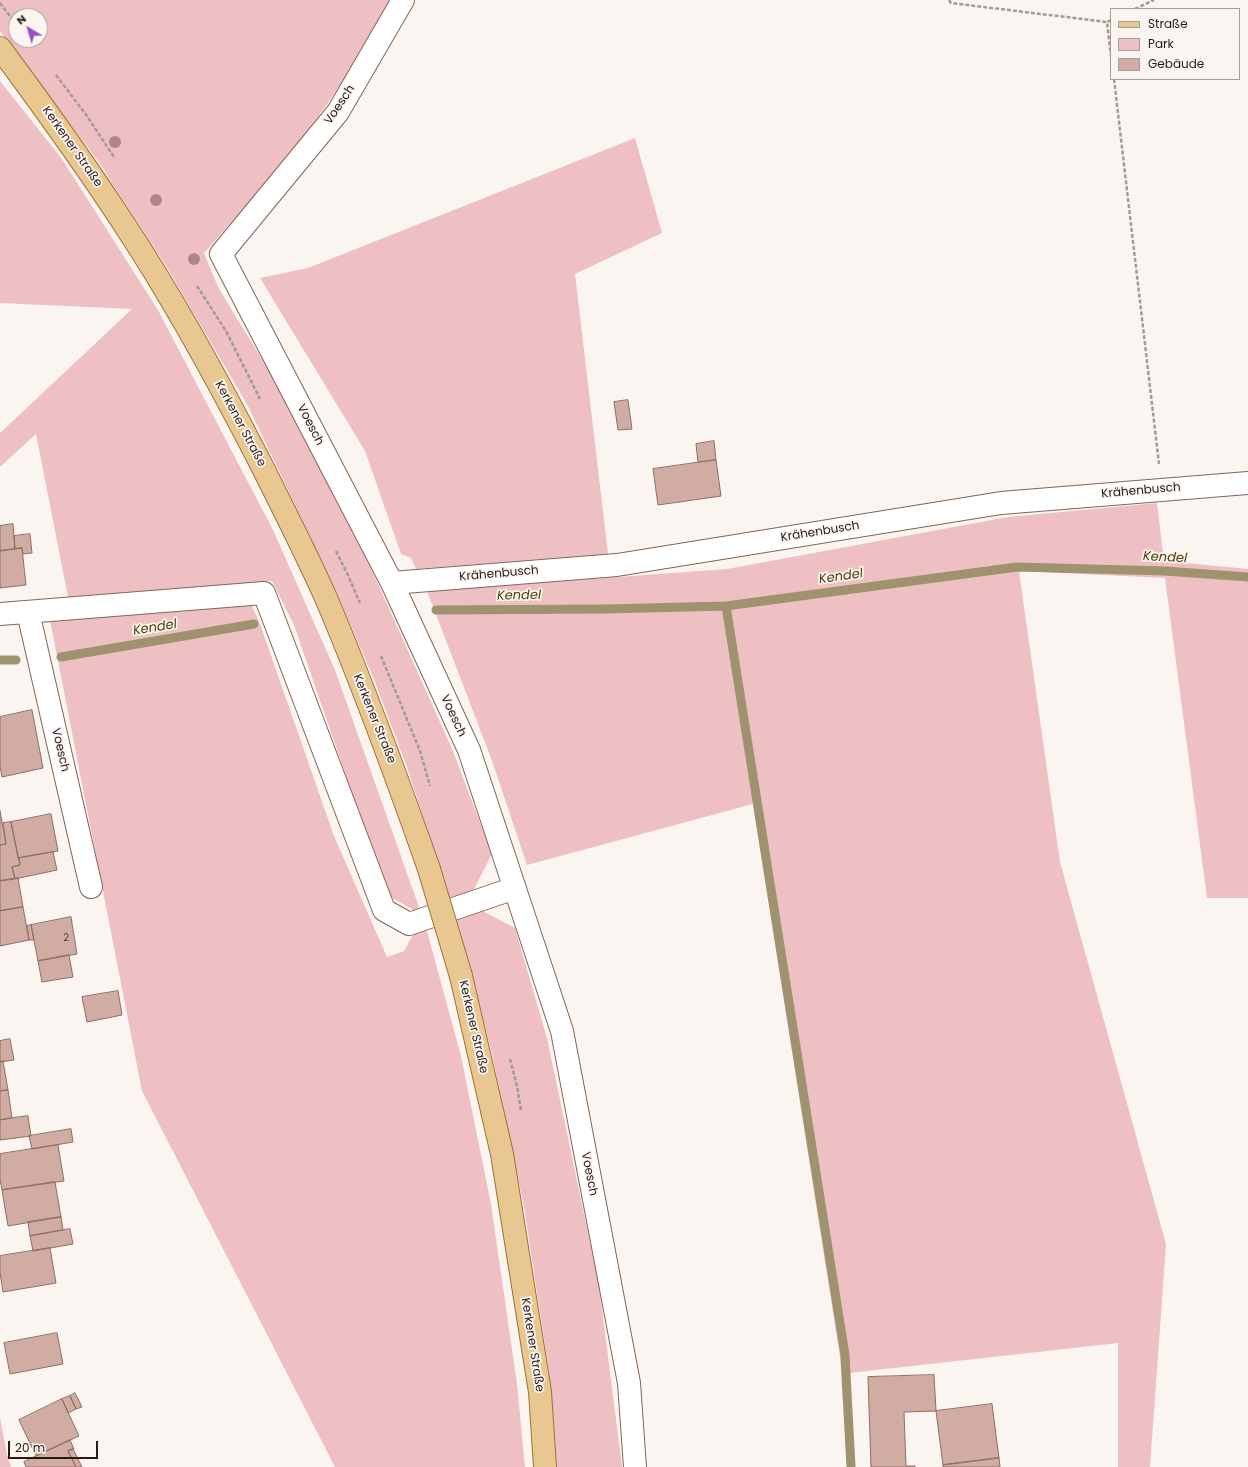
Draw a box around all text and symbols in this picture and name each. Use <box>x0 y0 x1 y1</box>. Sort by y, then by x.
north arrow <box>8 8 48 48</box>
legend <box>1110 8 1240 80</box>
text: N <box>13 10 29 28</box>
text: Straße <box>1148 15 1188 32</box>
text: Park <box>1148 35 1174 52</box>
text: Gebäude <box>1148 55 1204 72</box>
street label: Voesch <box>322 83 358 127</box>
street label: Kerkener Straße <box>39 104 105 190</box>
street label: Kerkener Straße <box>211 379 269 469</box>
street label: Voesch <box>293 402 327 448</box>
street label: Krähenbusch <box>1101 480 1181 502</box>
street label: Krähenbusch <box>780 519 860 545</box>
water label: Kendel <box>1143 549 1187 567</box>
street label: Krähenbusch <box>459 563 539 585</box>
water label: Kendel <box>818 566 864 588</box>
water label: Kendel <box>497 588 541 604</box>
water label: Kendel <box>132 617 178 639</box>
street label: Kerkener Straße <box>350 672 398 766</box>
street label: Voesch <box>437 693 469 739</box>
street label: Voesch <box>48 727 72 773</box>
house number: 2 <box>63 932 69 944</box>
street label: Kerkener Straße <box>455 979 491 1075</box>
street label: Voesch <box>578 1151 600 1197</box>
street label: Kerkener Straße <box>517 1297 547 1393</box>
scale bar <box>10 1433 100 1459</box>
text: 20 m <box>15 1439 45 1456</box>

